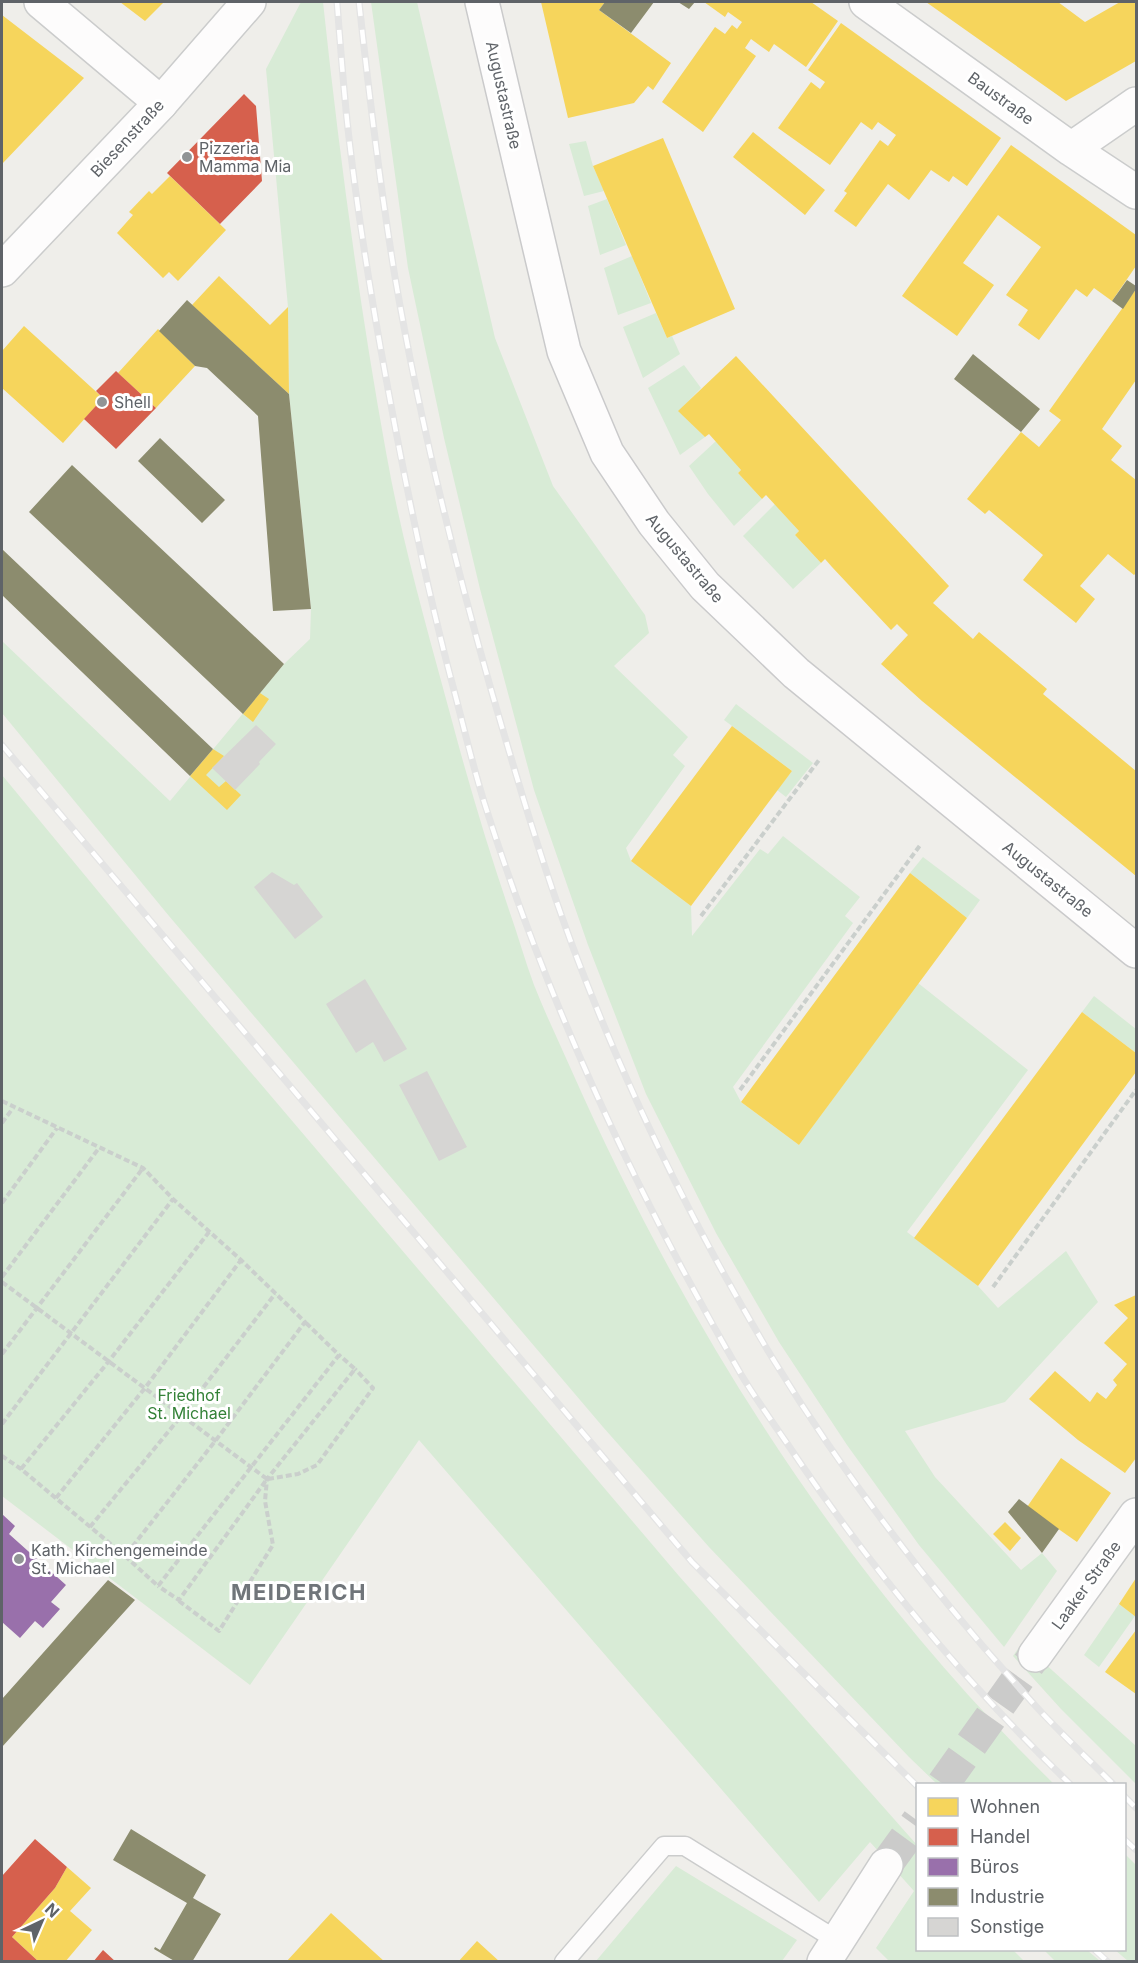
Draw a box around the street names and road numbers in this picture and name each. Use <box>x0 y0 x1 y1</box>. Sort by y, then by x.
street label: Augustastraße <box>482 39 526 151</box>
street label: Baustraße <box>964 67 1038 129</box>
street label: Biesenstraße <box>86 95 168 181</box>
street label: Augustastraße <box>642 509 728 607</box>
street label: Augustastraße <box>999 836 1097 922</box>
street label: Laaker Straße <box>1047 1537 1125 1633</box>

